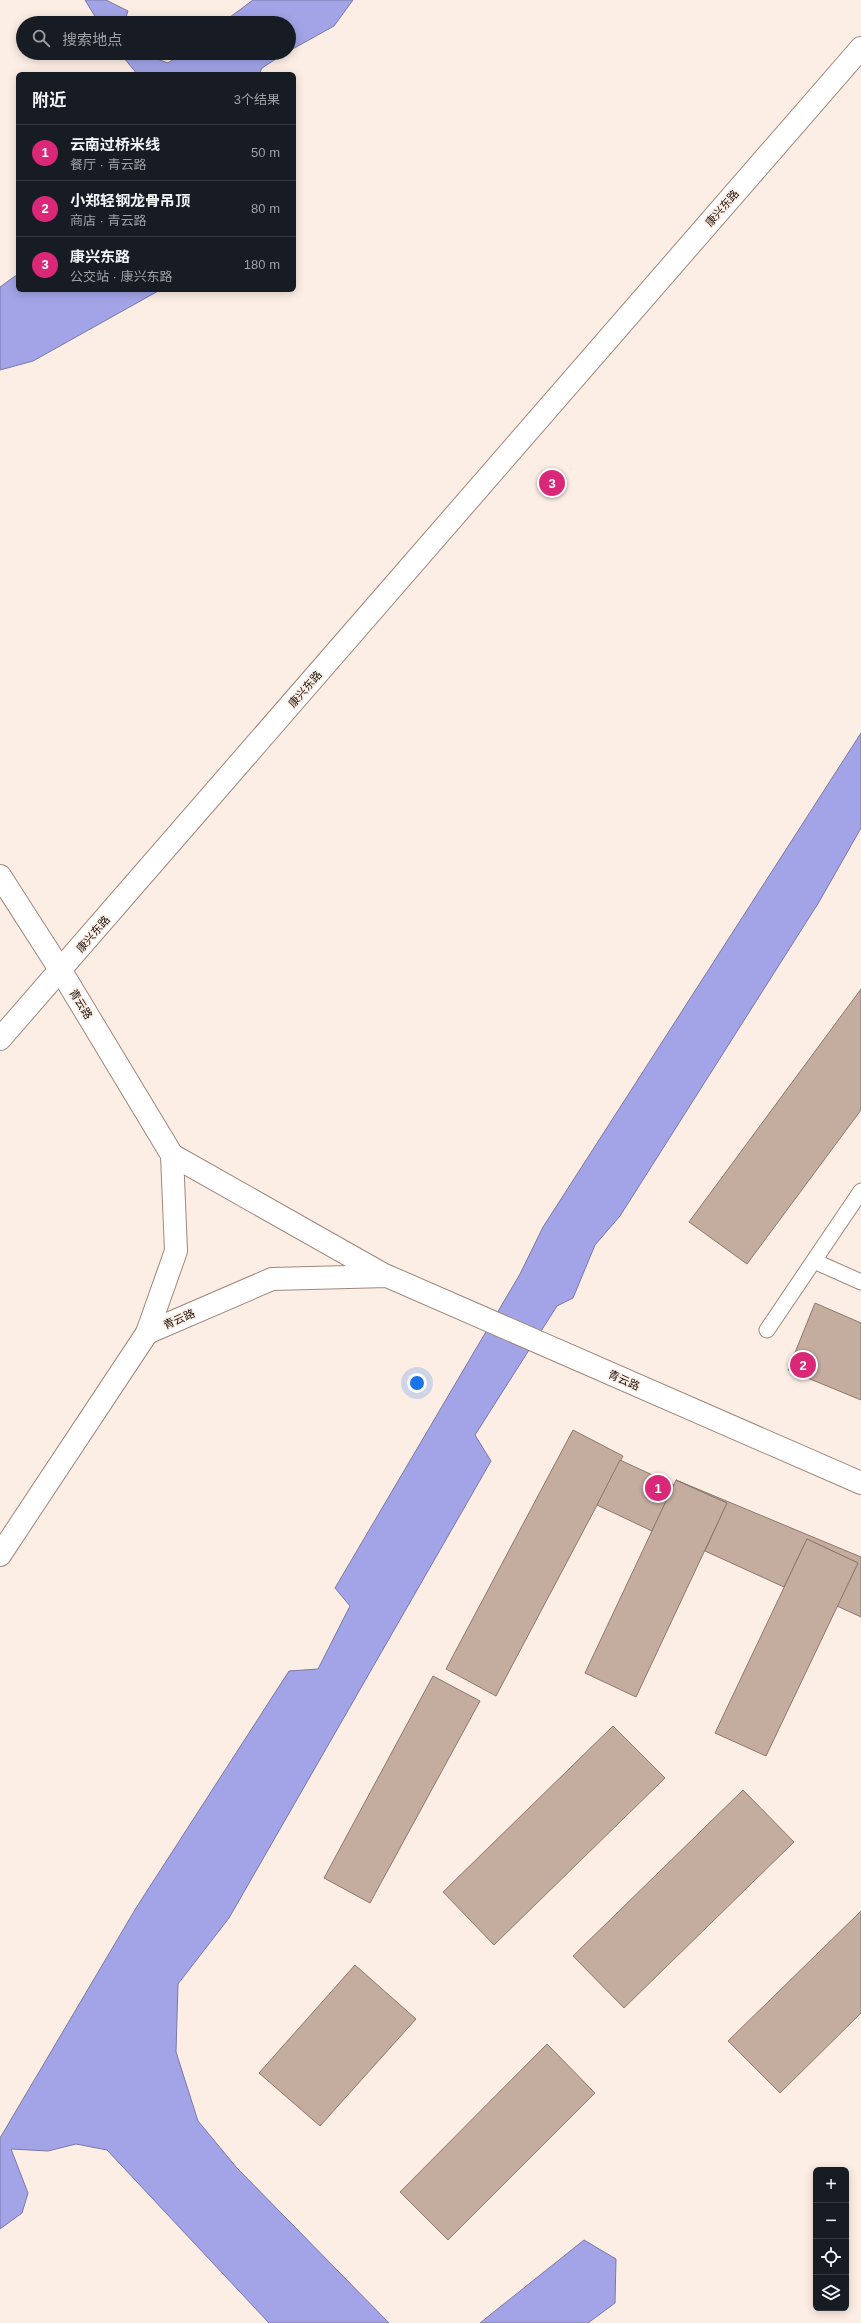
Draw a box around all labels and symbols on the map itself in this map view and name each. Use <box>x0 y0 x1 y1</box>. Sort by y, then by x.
street label: 康兴东路 <box>703 187 741 229</box>
pin: 3 <box>539 468 565 498</box>
street label: 康兴东路 <box>286 668 324 710</box>
street label: 康兴东路 <box>74 913 112 955</box>
street label: 青云路 <box>67 987 95 1021</box>
street label: 青云路 <box>161 1307 197 1331</box>
pin: 2 <box>790 1350 816 1380</box>
street label: 青云路 <box>606 1368 642 1392</box>
your location <box>407 1373 427 1393</box>
pin: 1 <box>645 1473 671 1503</box>

